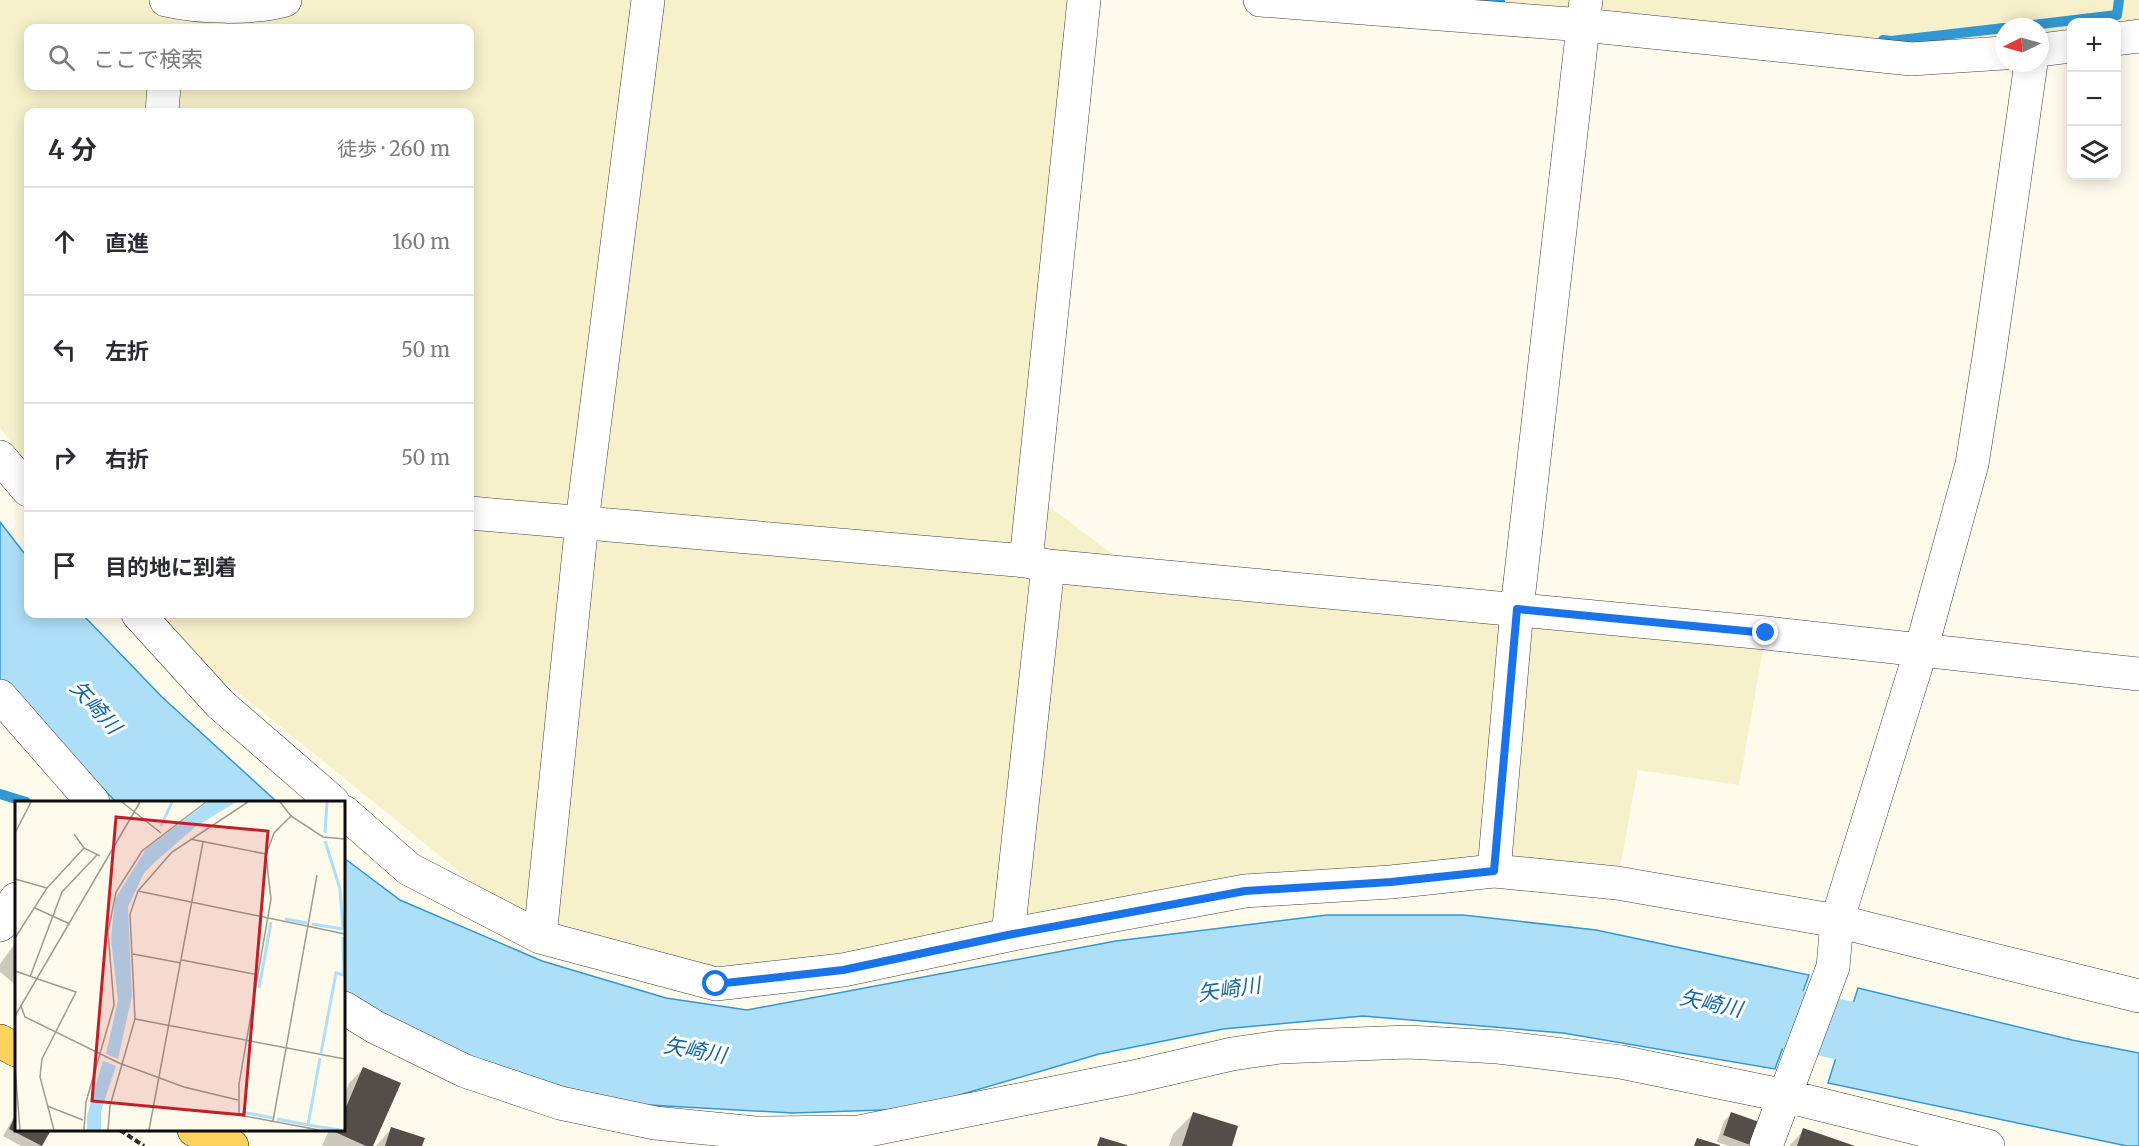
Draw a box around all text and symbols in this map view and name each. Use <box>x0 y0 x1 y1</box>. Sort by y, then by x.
north arrow <box>1995 18 2049 72</box>
map controls <box>2067 18 2121 180</box>
button: + <box>2067 18 2121 72</box>
search box <box>24 24 474 90</box>
icon: search <box>45 41 78 74</box>
text: ここで検索 <box>93 45 203 73</box>
button: − <box>2067 72 2121 126</box>
button: layers <box>2067 126 2121 180</box>
text: 4 分 <box>48 133 97 166</box>
text: 徒歩 · 260 m <box>337 136 450 161</box>
icon: ahead <box>48 225 81 258</box>
text: 直進 <box>105 229 149 257</box>
text: 160 m <box>392 229 450 254</box>
icon: left <box>48 333 81 366</box>
text: 左折 <box>105 337 149 365</box>
text: 50 m <box>401 337 450 362</box>
icon: right <box>48 441 81 474</box>
text: 右折 <box>105 445 149 473</box>
text: 50 m <box>401 445 450 470</box>
icon: arrive <box>48 549 81 582</box>
text: 目的地に到着 <box>105 553 237 581</box>
route end <box>1752 619 1778 645</box>
water label: 矢崎川 <box>65 675 128 741</box>
inset map <box>15 801 345 1131</box>
route start <box>702 970 728 996</box>
water label: 矢崎川 <box>1196 971 1264 1007</box>
water label: 矢崎川 <box>1677 983 1747 1023</box>
water label: 矢崎川 <box>662 1031 730 1069</box>

